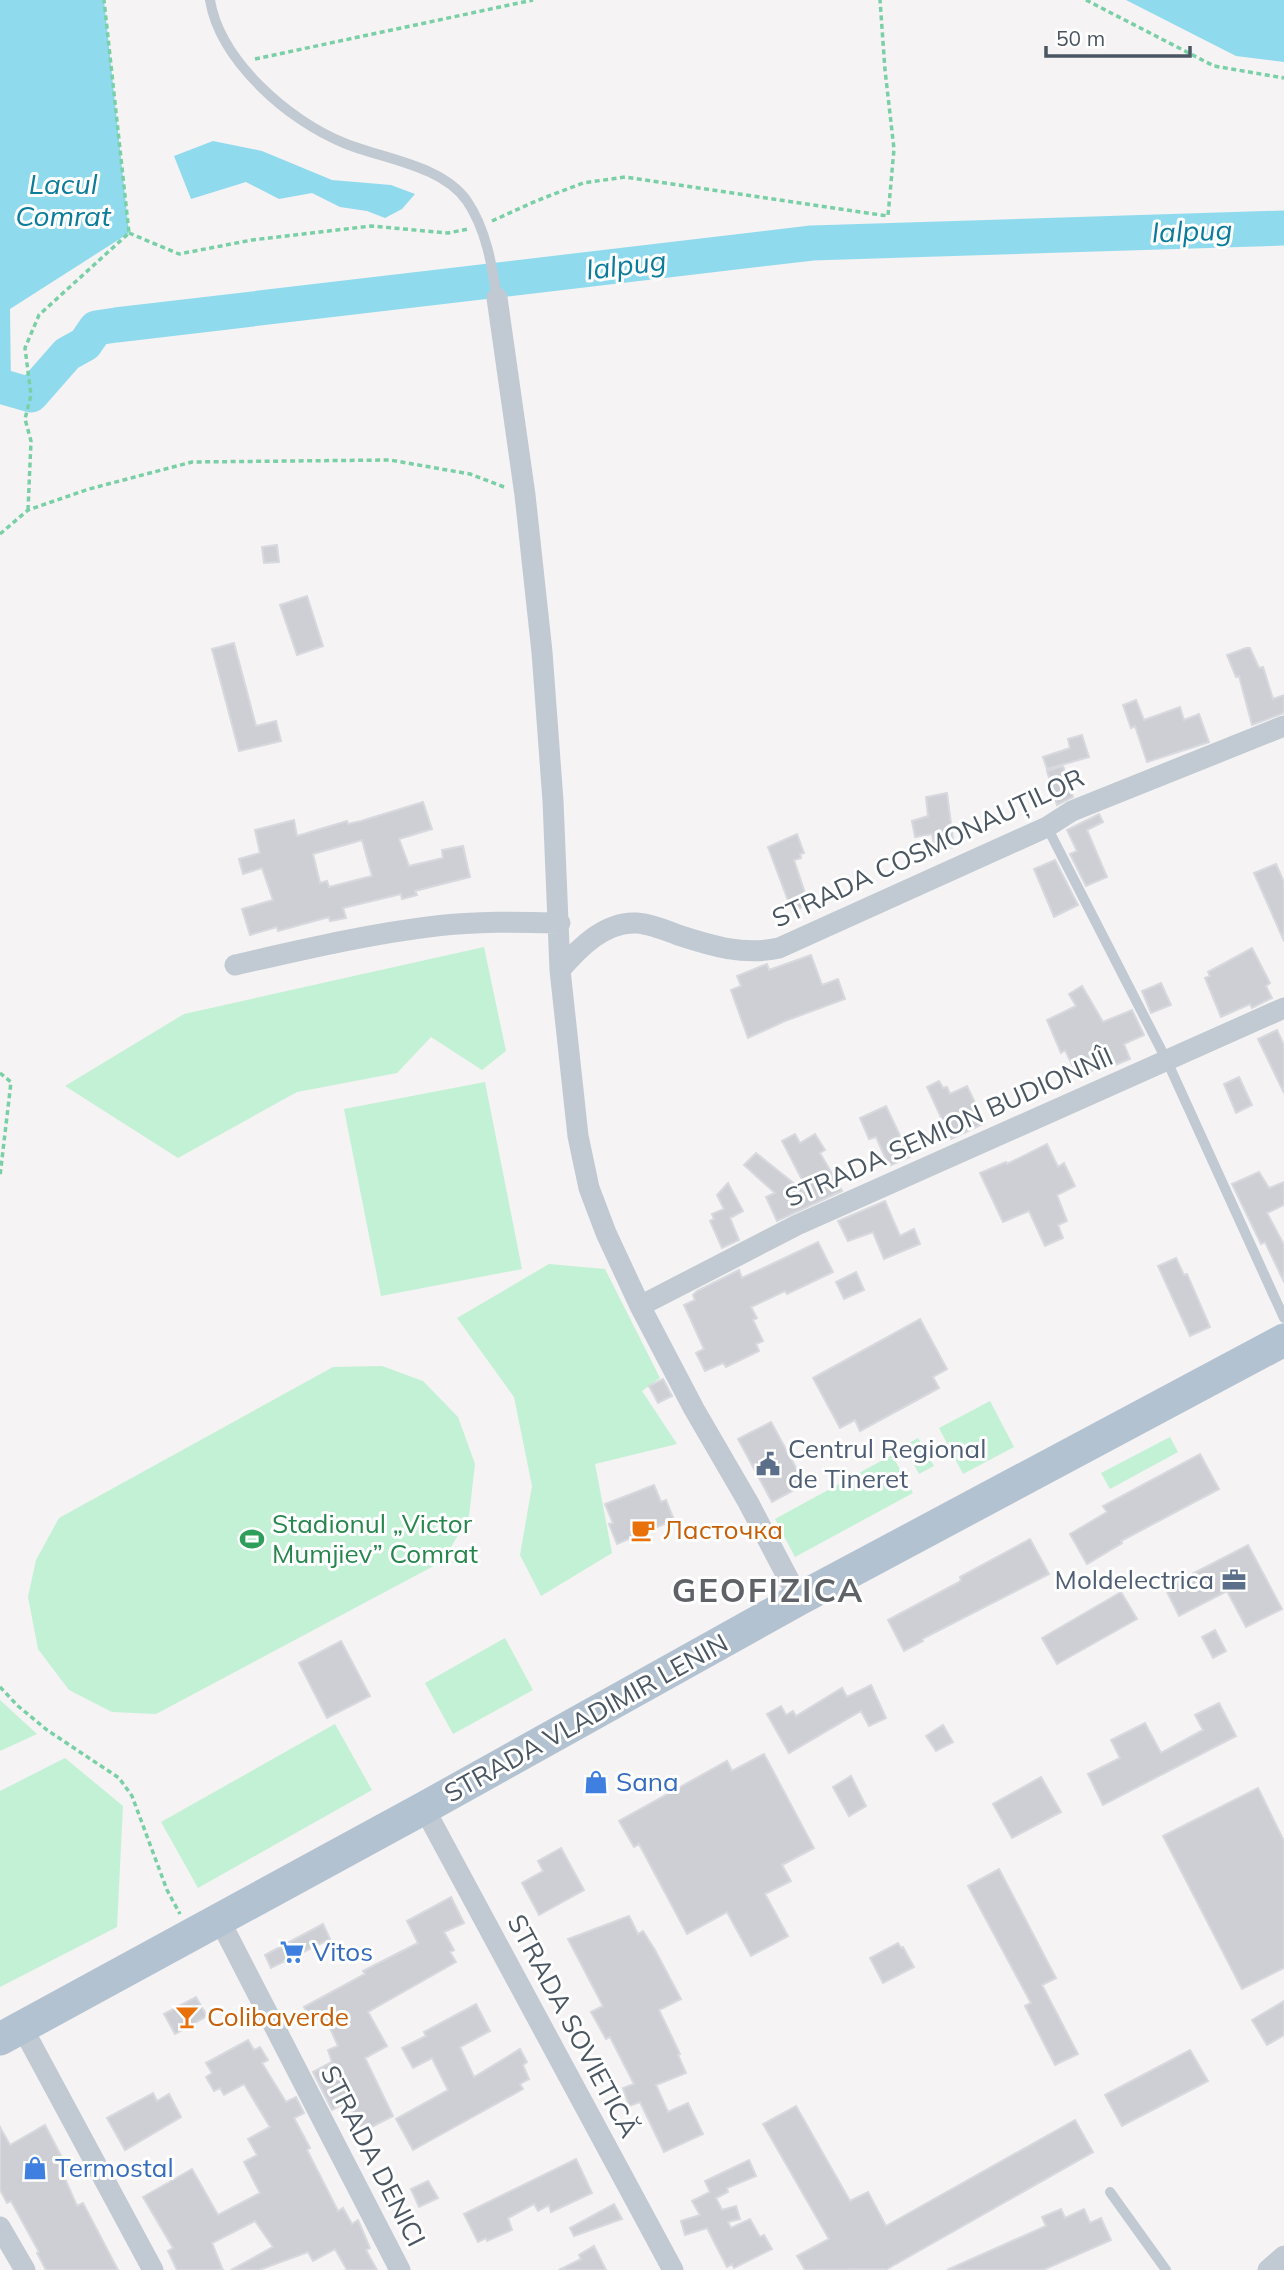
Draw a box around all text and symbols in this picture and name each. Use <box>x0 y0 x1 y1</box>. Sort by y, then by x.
scale bar <box>1046 14 1190 58</box>
text: 50 m <box>1056 25 1105 51</box>
water label: Lacul Comrat <box>15 166 112 233</box>
water label: Ialpug <box>1151 212 1233 249</box>
water label: Ialpug <box>584 242 668 287</box>
street label: STRADA COSMONAUȚILOR <box>767 761 1089 934</box>
street label: STRADA SEMION BUDIONNÎI <box>780 1039 1118 1214</box>
place label: Centrul Regional de Tineret <box>788 1432 986 1495</box>
public building icon: Centrul Regional de Tineret <box>754 1450 782 1478</box>
place label: Stadionul „Victor Mumjiev” Comrat <box>272 1507 478 1570</box>
place label: Ласточка <box>663 1513 783 1546</box>
cafe icon: Ласточка <box>629 1516 657 1544</box>
sports icon: Stadionul „Victor Mumjiev” Comrat <box>238 1525 266 1553</box>
place label: Moldelectrica <box>1055 1563 1214 1596</box>
office icon: Moldelectrica <box>1220 1566 1248 1594</box>
district label: GEOFIZICA <box>672 1569 864 1610</box>
street label: STRADA VLADIMIR LENIN <box>438 1626 733 1809</box>
place label: Sana <box>616 1765 679 1798</box>
shop icon: Sana <box>582 1768 610 1796</box>
street label: STRADA SOVIETICĂ <box>501 1909 646 2143</box>
place label: Vitos <box>312 1935 373 1968</box>
supermarket icon: Vitos <box>278 1938 306 1966</box>
place label: Colibaverde <box>207 2000 349 2033</box>
bar icon: Colibaverde <box>173 2003 201 2031</box>
street label: STRADA DENICI <box>314 2060 433 2252</box>
place label: Termostal <box>55 2151 174 2184</box>
shop icon: Termostal <box>21 2154 49 2182</box>

